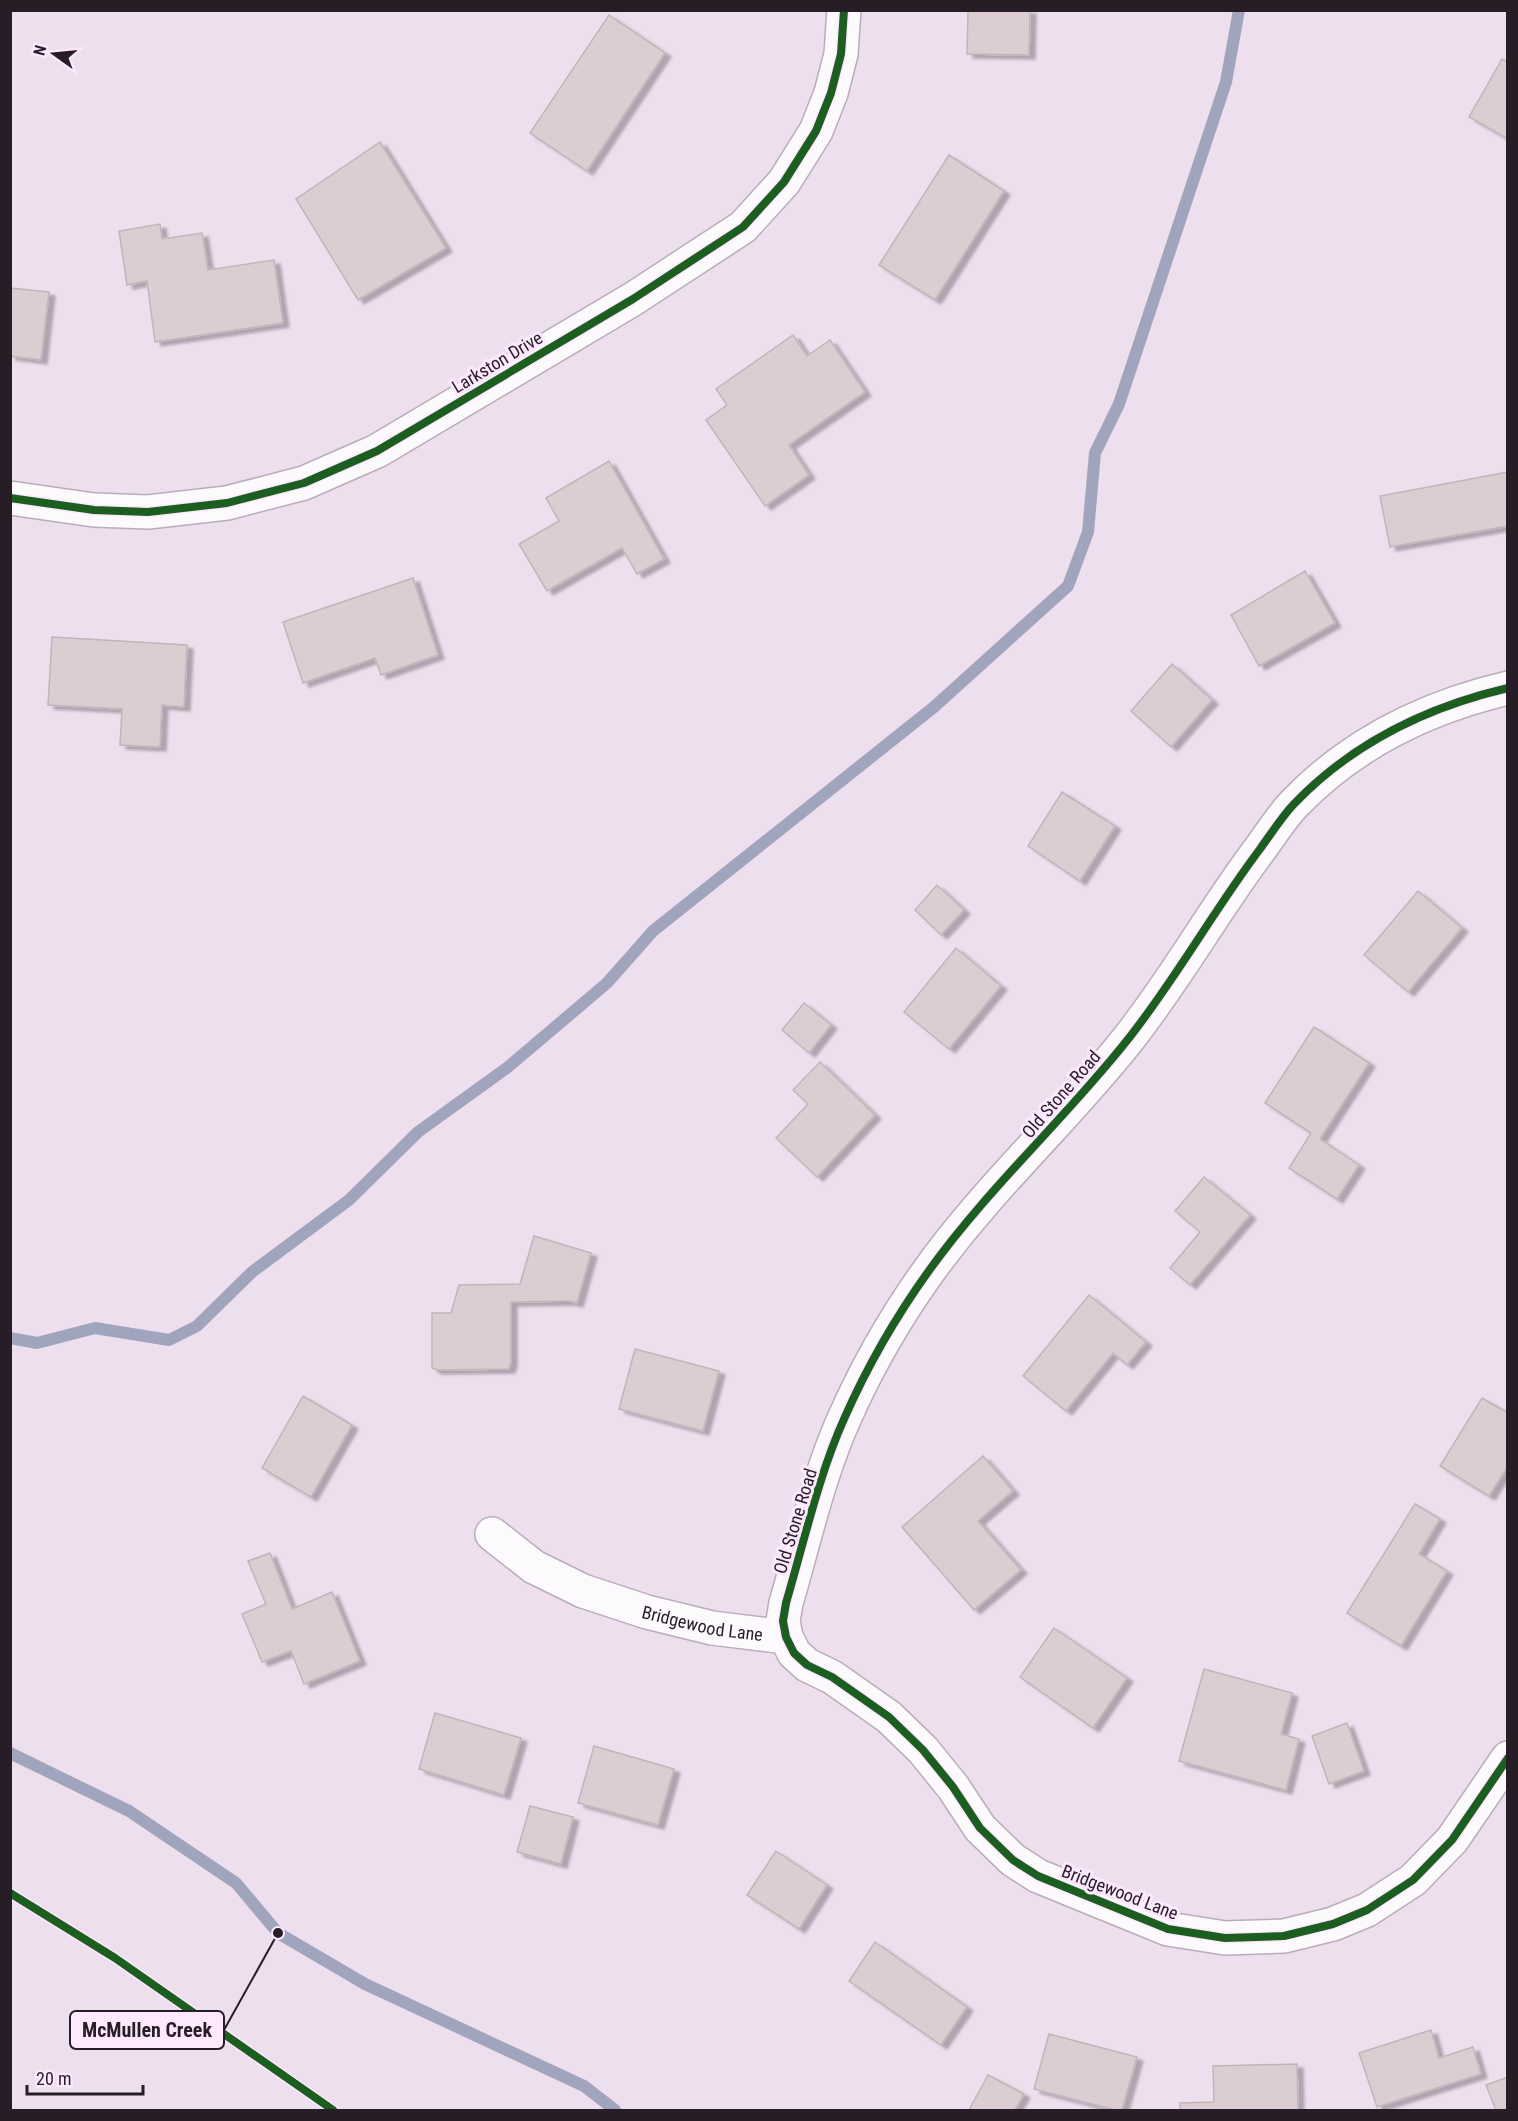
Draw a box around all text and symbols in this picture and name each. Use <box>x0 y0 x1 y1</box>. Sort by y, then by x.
north arrow <box>24 24 84 84</box>
text: N <box>30 43 50 57</box>
street label: Larkston Drive <box>448 327 546 397</box>
street label: Old Stone Road <box>1017 1046 1105 1142</box>
street label: Old Stone Road <box>769 1466 821 1576</box>
street label: Bridgewood Lane <box>640 1601 764 1645</box>
street label: Bridgewood Lane <box>1059 1860 1181 1924</box>
callout: McMullen Creek <box>70 2011 224 2049</box>
text: McMullen Creek <box>82 2018 212 2042</box>
scale bar <box>27 2058 142 2096</box>
text: 20 m <box>36 2068 71 2089</box>

